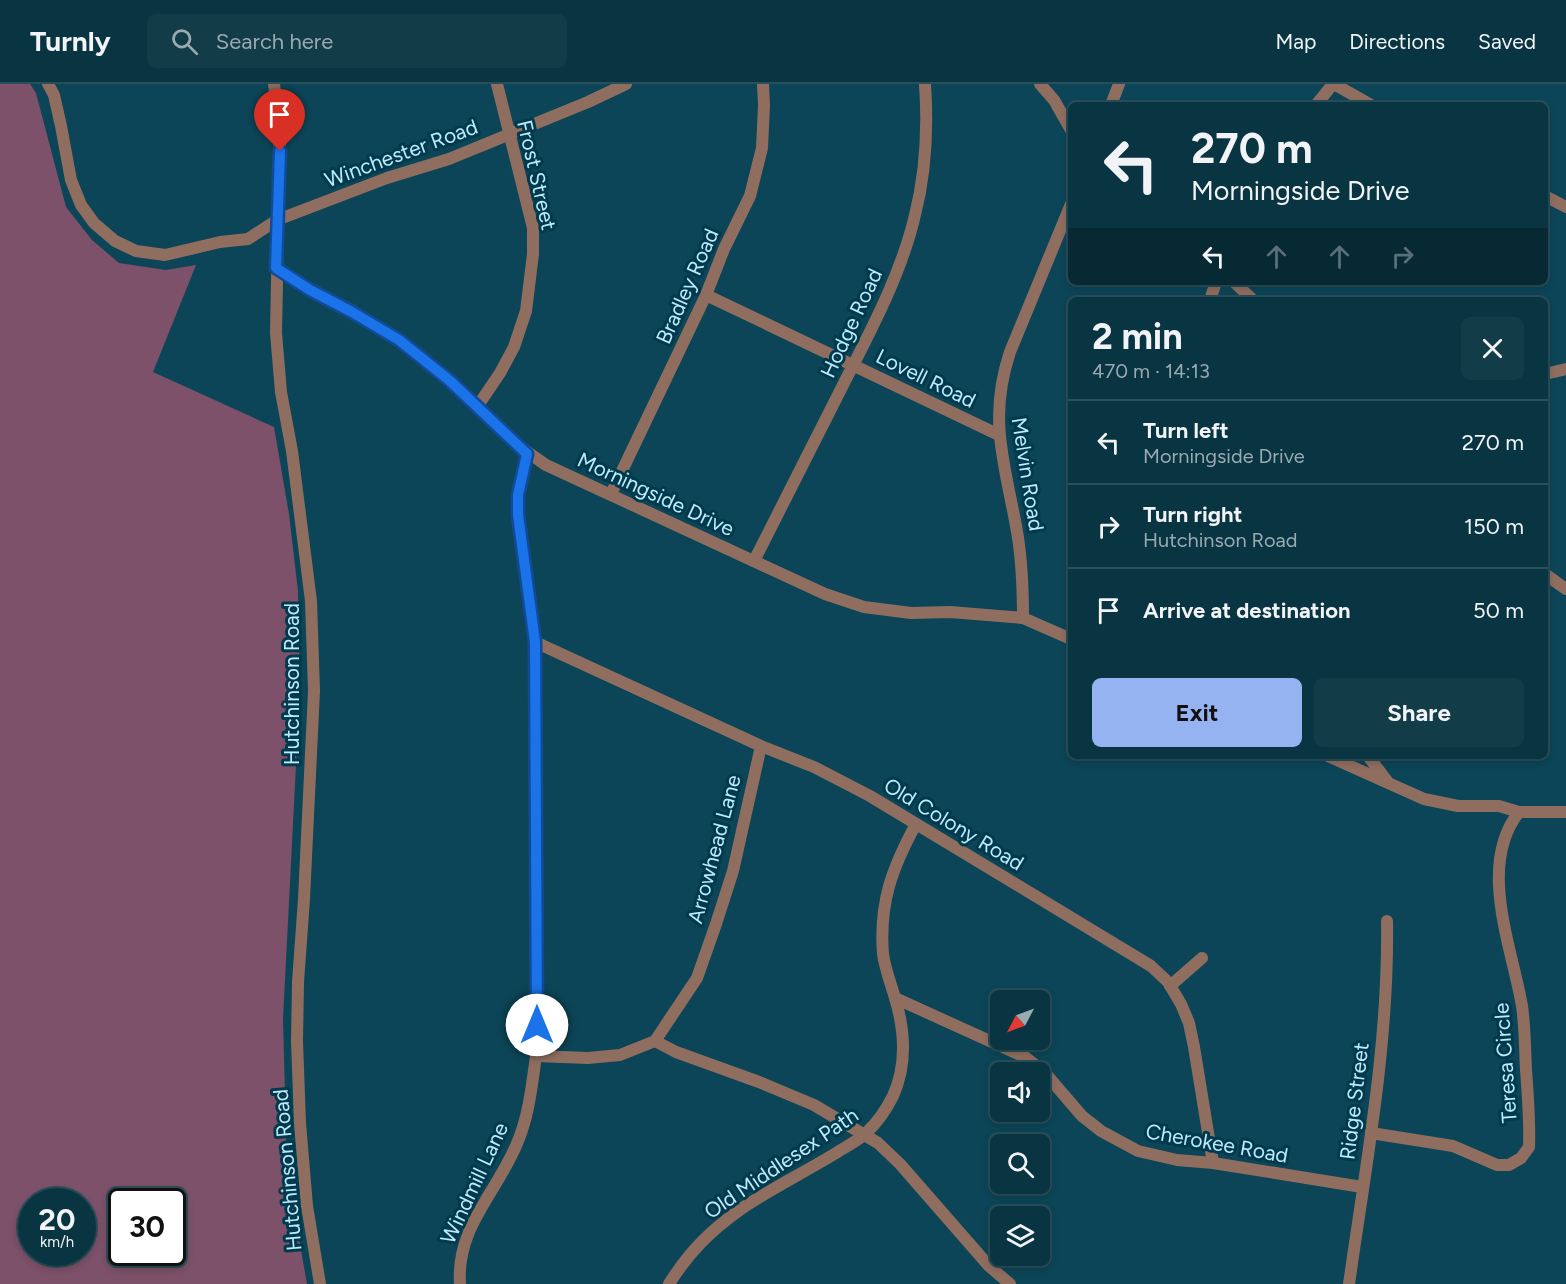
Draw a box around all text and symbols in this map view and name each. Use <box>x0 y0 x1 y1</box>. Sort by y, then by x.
search box <box>147 14 567 68</box>
text: Turnly <box>30 24 111 58</box>
icon: search <box>168 25 201 58</box>
text: Search here <box>216 28 333 55</box>
text: Map <box>1275 29 1316 54</box>
text: Directions <box>1349 29 1445 54</box>
text: Saved <box>1478 29 1536 54</box>
pin <box>254 89 305 151</box>
icon: arrive <box>263 98 296 131</box>
street label: Winchester Road <box>321 114 481 192</box>
street label: Frost Street <box>512 118 562 233</box>
text: 270 m <box>1191 123 1313 174</box>
icon: left <box>1092 126 1170 204</box>
text: Morningside Drive <box>1191 174 1409 207</box>
street label: Bradley Road <box>650 225 724 347</box>
icon: left <box>1197 240 1230 273</box>
icon: ahead <box>1260 240 1293 273</box>
icon: ahead <box>1323 240 1356 273</box>
icon: right <box>1386 240 1419 273</box>
street label: Hodge Road <box>815 264 887 382</box>
text: 2 min <box>1092 315 1183 358</box>
button: close <box>1461 317 1524 380</box>
street label: Lovell Road <box>872 343 980 413</box>
text: 470 m · 14:13 <box>1092 359 1210 383</box>
street label: Melvin Road <box>1007 415 1049 533</box>
text: Turn left <box>1143 417 1229 444</box>
icon: left <box>1092 426 1125 459</box>
text: 270 m <box>1462 429 1524 456</box>
text: Morningside Drive <box>1143 444 1305 468</box>
street label: Morningside Drive <box>574 447 738 541</box>
text: Turn right <box>1143 501 1242 528</box>
icon: right <box>1092 510 1125 543</box>
text: 150 m <box>1464 513 1524 540</box>
text: Hutchinson Road <box>1143 528 1298 552</box>
icon: arrive <box>1092 594 1125 627</box>
text: Arrive at destination <box>1143 597 1351 624</box>
text: 50 m <box>1473 597 1524 624</box>
street label: Hutchinson Road <box>279 603 304 765</box>
button: Exit <box>1092 678 1302 747</box>
button: Share <box>1314 678 1524 747</box>
street label: Arrowhead Lane <box>682 772 746 926</box>
street label: Old Colony Road <box>880 772 1028 876</box>
north arrow <box>990 990 1050 1050</box>
map controls <box>990 990 1050 1266</box>
position arrow <box>505 993 569 1057</box>
street label: Teresa Circle <box>1488 1002 1522 1124</box>
street label: Ridge Street <box>1334 1041 1374 1161</box>
button: sound <box>990 1062 1050 1122</box>
street label: Hutchinson Road <box>267 1088 307 1252</box>
street label: Old Middlesex Path <box>699 1102 863 1224</box>
street label: Windmill Lane <box>435 1118 513 1248</box>
street label: Cherokee Road <box>1144 1118 1290 1168</box>
button: search <box>990 1134 1050 1194</box>
speed limit sign: 30 <box>108 1188 186 1266</box>
text: 20 <box>39 1201 75 1238</box>
button: layers <box>990 1206 1050 1266</box>
text: km/h <box>40 1233 74 1251</box>

